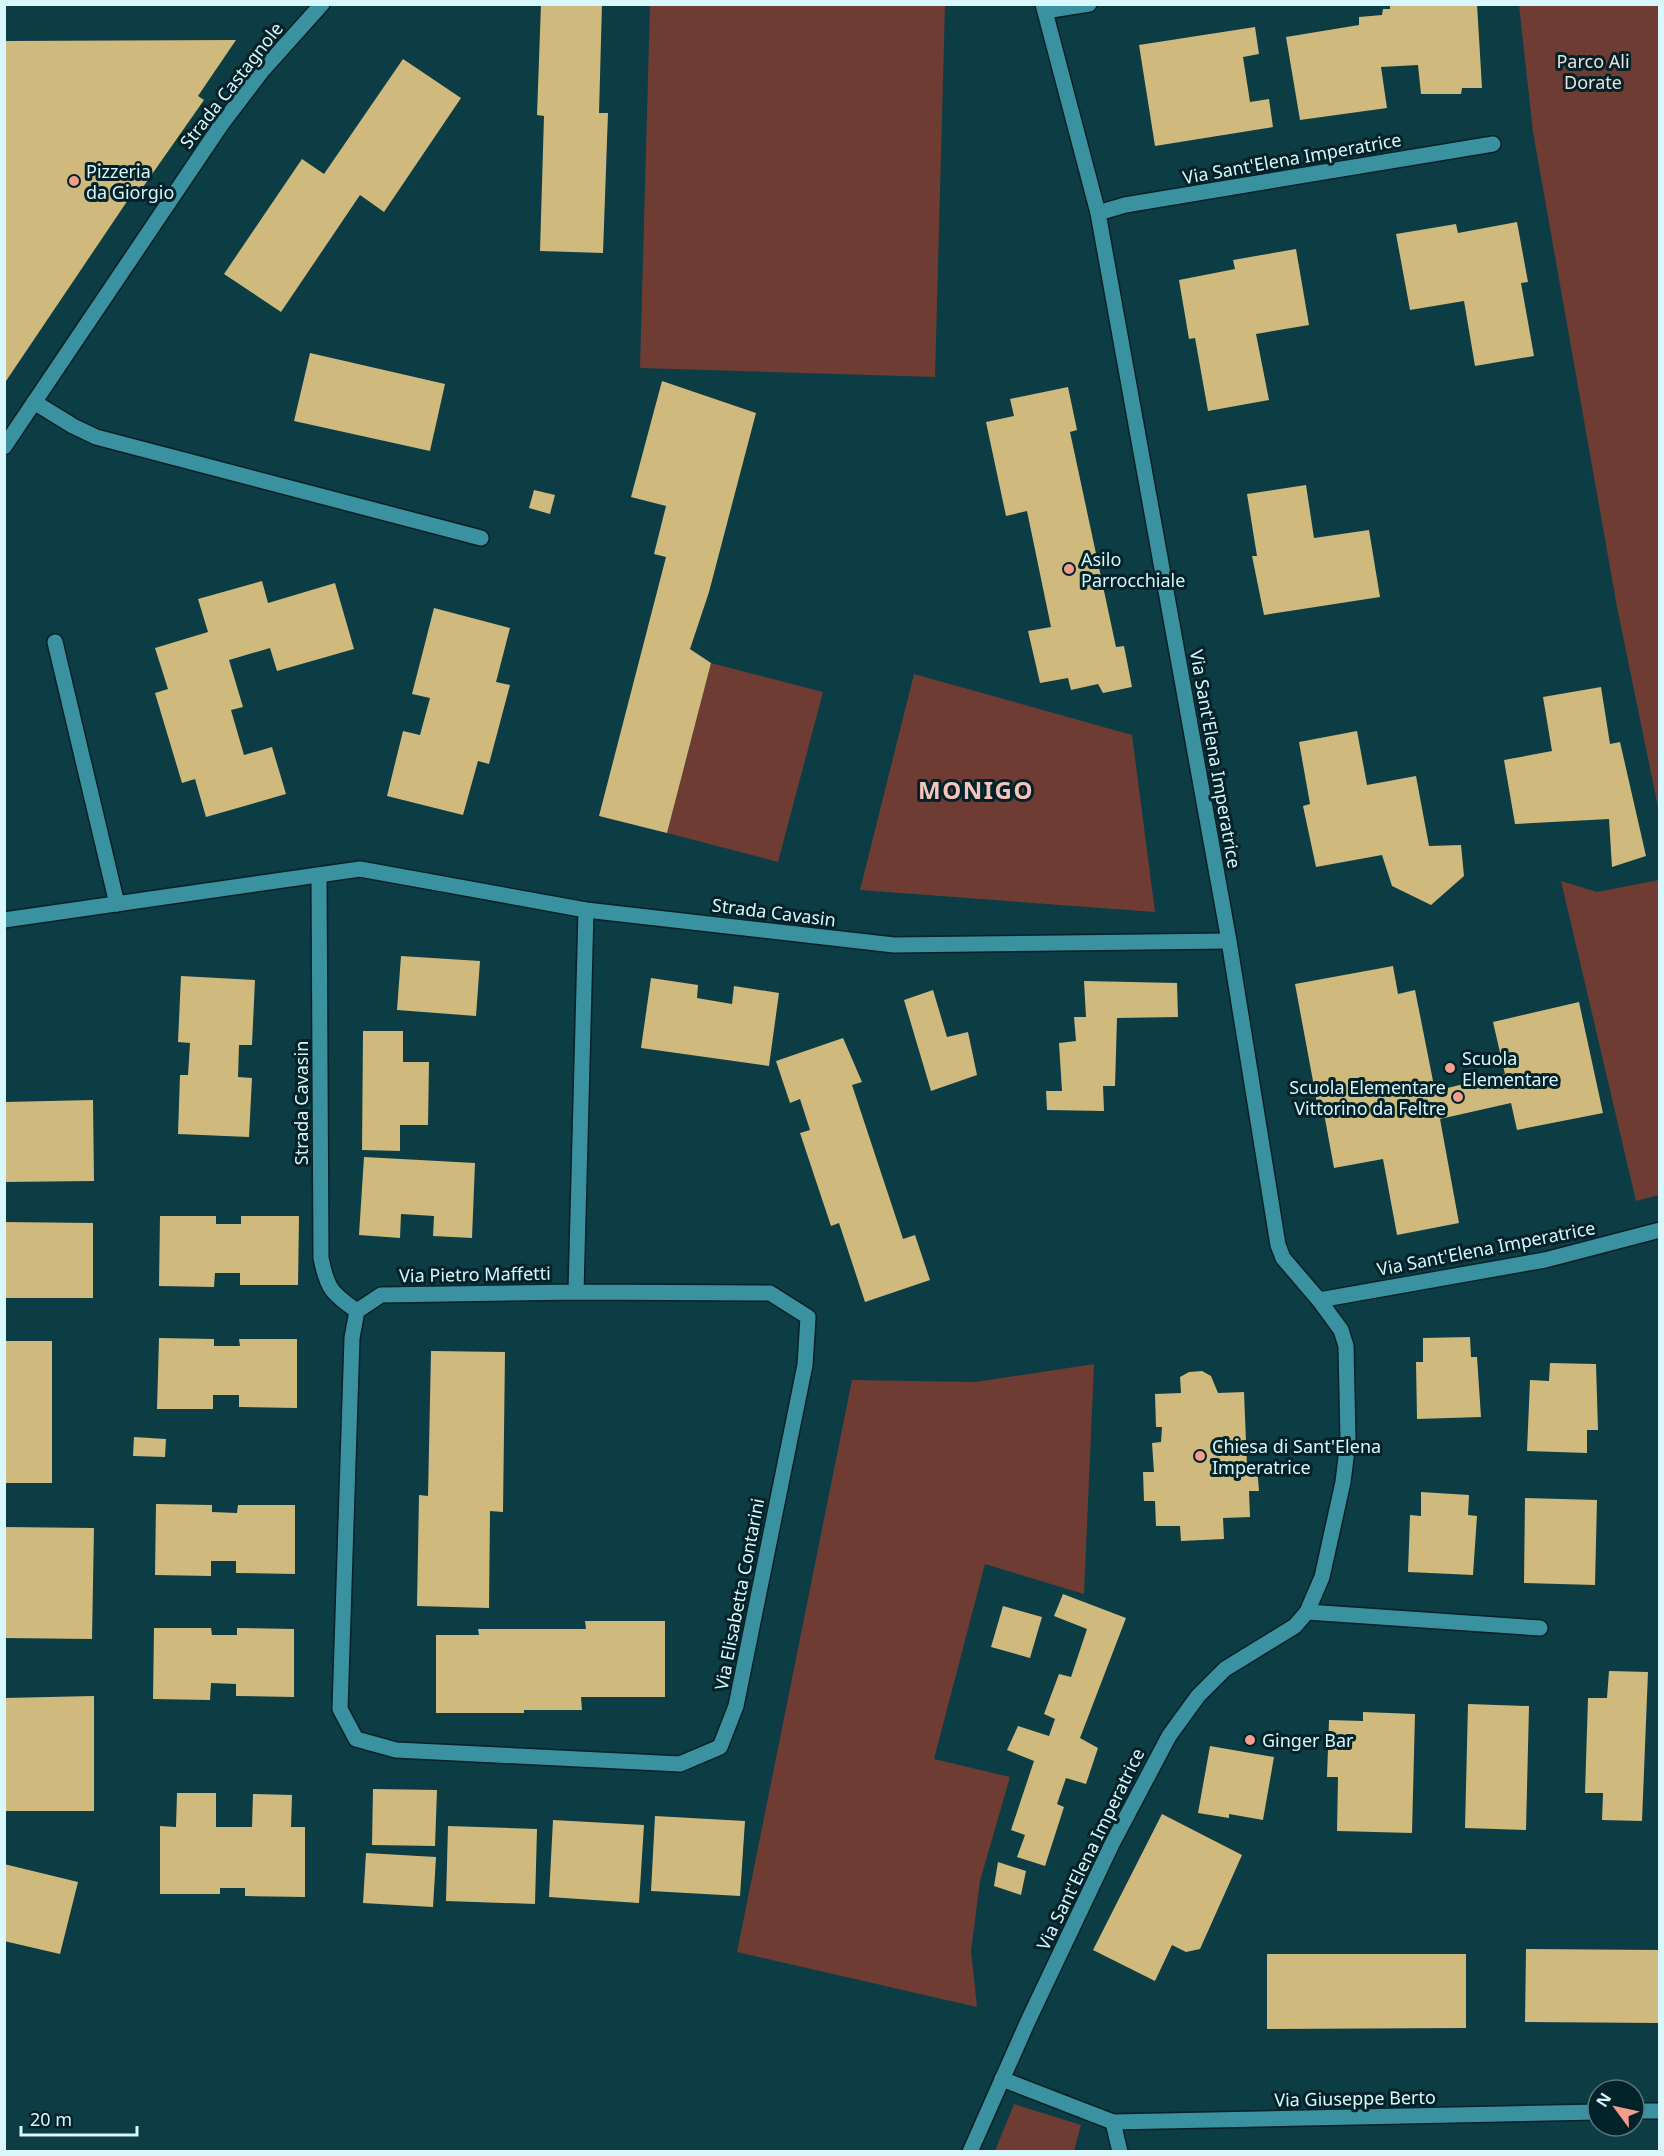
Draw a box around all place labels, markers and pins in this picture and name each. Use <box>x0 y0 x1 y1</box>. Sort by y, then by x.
place label: Pizzeria da Giorgio <box>86 159 174 204</box>
marker: Pizzeria da Giorgio <box>67 174 81 188</box>
place label: Asilo Parrocchiale <box>1081 547 1185 592</box>
marker: Asilo Parrocchiale <box>1062 562 1076 576</box>
place label: Scuola Elementare <box>1462 1046 1559 1091</box>
marker: Scuola Elementare <box>1443 1061 1457 1075</box>
place label: Scuola Elementare Vittorino da Feltre <box>1289 1075 1446 1120</box>
marker: Scuola Elementare Vittorino da Feltre <box>1451 1090 1465 1104</box>
place label: Chiesa di Sant'Elena Imperatrice <box>1212 1434 1381 1479</box>
marker: Chiesa di Sant'Elena Imperatrice <box>1193 1449 1207 1463</box>
place label: Ginger Bar <box>1262 1728 1354 1752</box>
marker: Ginger Bar <box>1243 1733 1257 1747</box>

